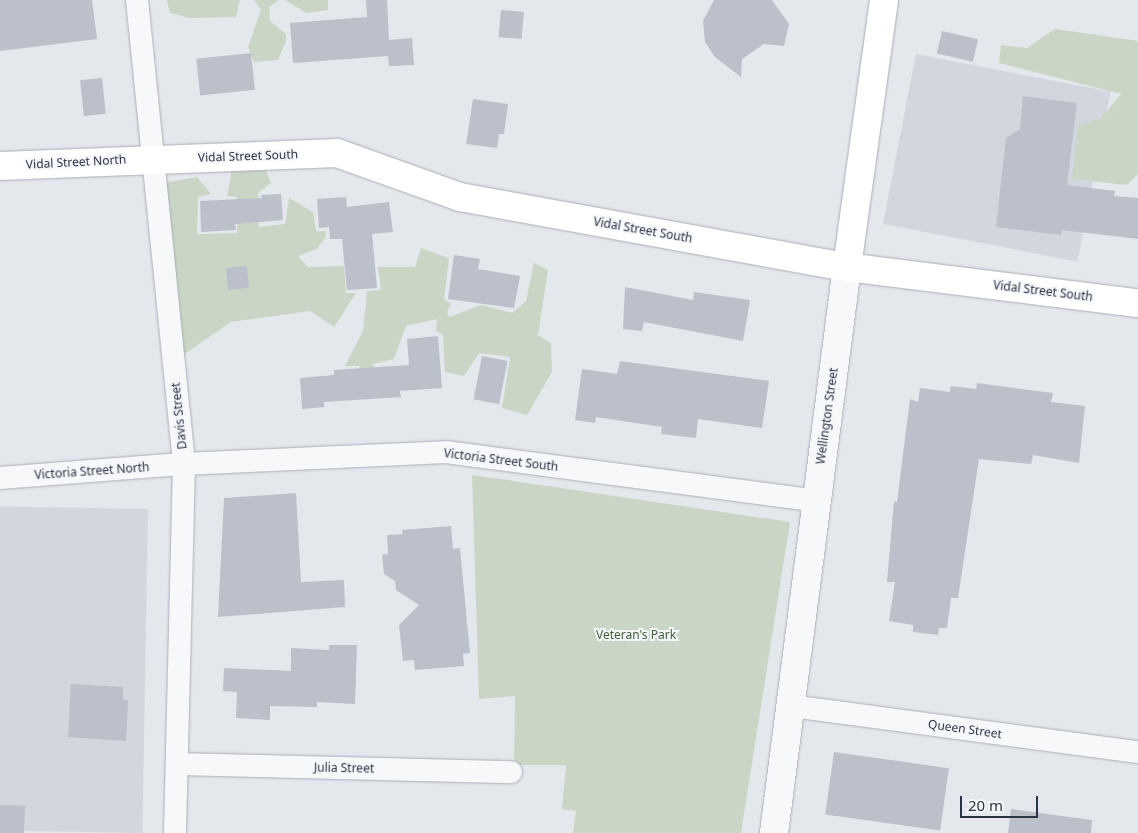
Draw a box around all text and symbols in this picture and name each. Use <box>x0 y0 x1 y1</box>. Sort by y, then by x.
street label: Vidal Street South <box>198 147 298 165</box>
street label: Vidal Street North <box>26 152 126 172</box>
street label: Vidal Street South <box>592 214 694 246</box>
street label: Vidal Street South <box>992 278 1094 304</box>
street label: Wellington Street <box>813 367 841 465</box>
street label: Davis Street <box>168 382 190 450</box>
street label: Victoria Street South <box>443 446 559 474</box>
street label: Victoria Street North <box>34 460 150 482</box>
park label: Veteran's Park <box>596 628 676 642</box>
street label: Queen Street <box>927 717 1003 741</box>
street label: Julia Street <box>314 760 374 776</box>
scale bar <box>963 786 1040 818</box>
text: 20 m <box>968 795 1003 815</box>

